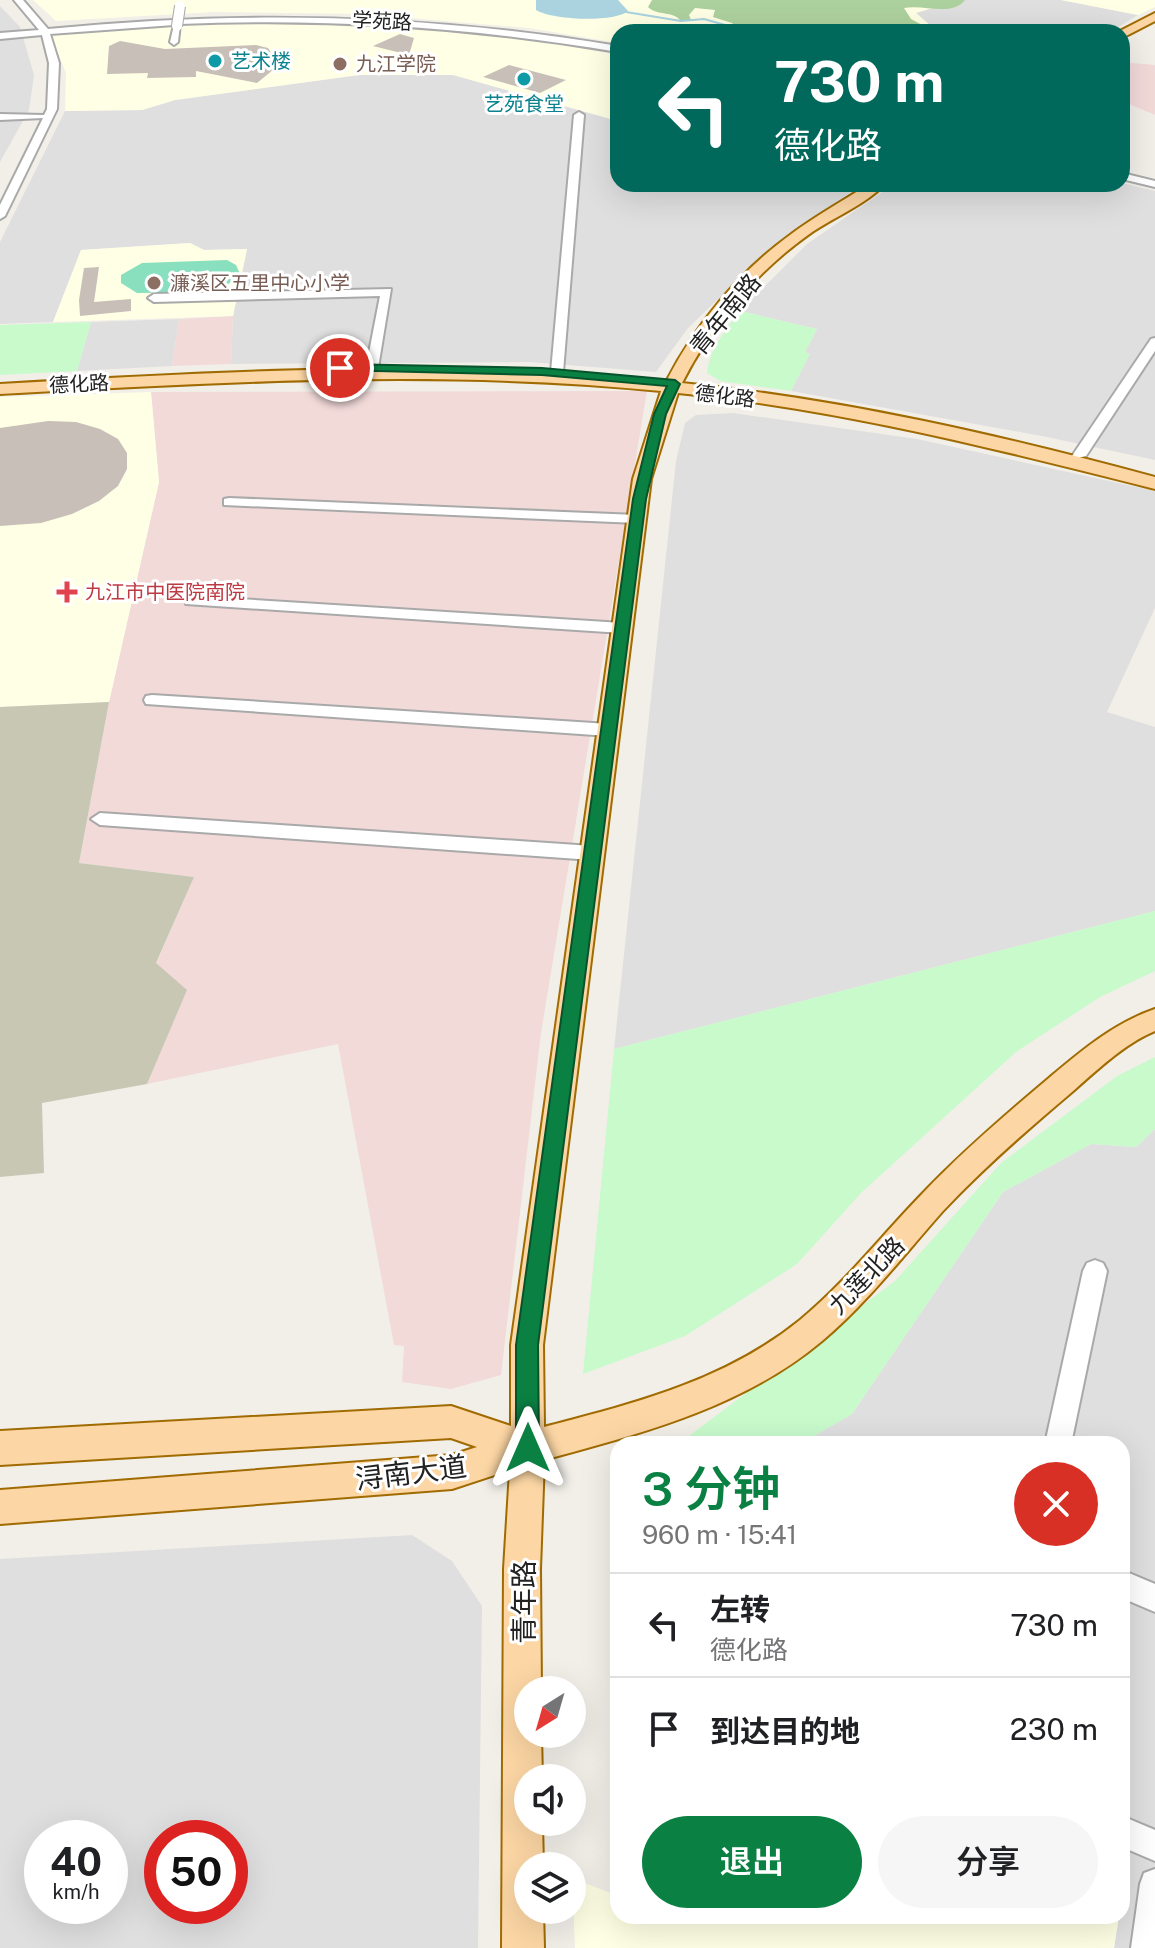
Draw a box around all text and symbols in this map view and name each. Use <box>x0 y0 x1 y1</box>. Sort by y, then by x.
street label: 学苑路 <box>351 7 413 35</box>
place label: 艺术楼 <box>231 49 291 73</box>
text: 730 m <box>774 49 944 115</box>
marker: 艺术楼 <box>206 52 224 70</box>
place label: 九江学院 <box>356 52 436 76</box>
marker: 九江学院 <box>331 55 349 73</box>
icon: left <box>642 56 746 160</box>
marker: 艺苑食堂 <box>515 70 533 88</box>
place label: 艺苑食堂 <box>484 92 564 116</box>
text: 德化路 <box>774 124 882 166</box>
street label: 青年南路 <box>684 268 766 360</box>
place label: 濂溪区五里中心小学 <box>170 271 350 295</box>
marker: 濂溪区五里中心小学 <box>145 274 163 292</box>
pin <box>306 334 374 402</box>
icon: arrive <box>318 346 362 390</box>
street label: 德化路 <box>48 370 110 398</box>
street label: 德化路 <box>694 380 756 412</box>
place label: 九江市中医院南院 <box>85 580 245 604</box>
marker: 九江市中医院南院 <box>56 581 78 603</box>
street label: 九莲北路 <box>823 1231 909 1319</box>
position arrow <box>486 1406 570 1490</box>
street label: 浔南大道 <box>353 1449 469 1495</box>
text: 3 分钟 <box>642 1460 780 1517</box>
button: close <box>1014 1462 1098 1546</box>
text: 960 m · 15:41 <box>642 1519 797 1550</box>
street label: 青年路 <box>507 1560 540 1644</box>
text: 左转 <box>710 1591 770 1627</box>
icon: left <box>642 1603 686 1647</box>
text: 730 m <box>1010 1607 1098 1643</box>
text: 德化路 <box>710 1634 788 1665</box>
north arrow <box>514 1676 586 1748</box>
map controls <box>514 1676 586 1924</box>
icon: arrive <box>642 1707 686 1751</box>
text: 230 m <box>1010 1711 1098 1747</box>
text: 到达目的地 <box>710 1713 860 1749</box>
button: sound <box>514 1764 586 1836</box>
button: 退出 <box>642 1816 862 1908</box>
button: 分享 <box>878 1816 1098 1908</box>
speed limit sign: 50 <box>144 1820 248 1924</box>
text: 40 <box>50 1838 102 1885</box>
button: layers <box>514 1852 586 1924</box>
text: km/h <box>52 1880 100 1904</box>

